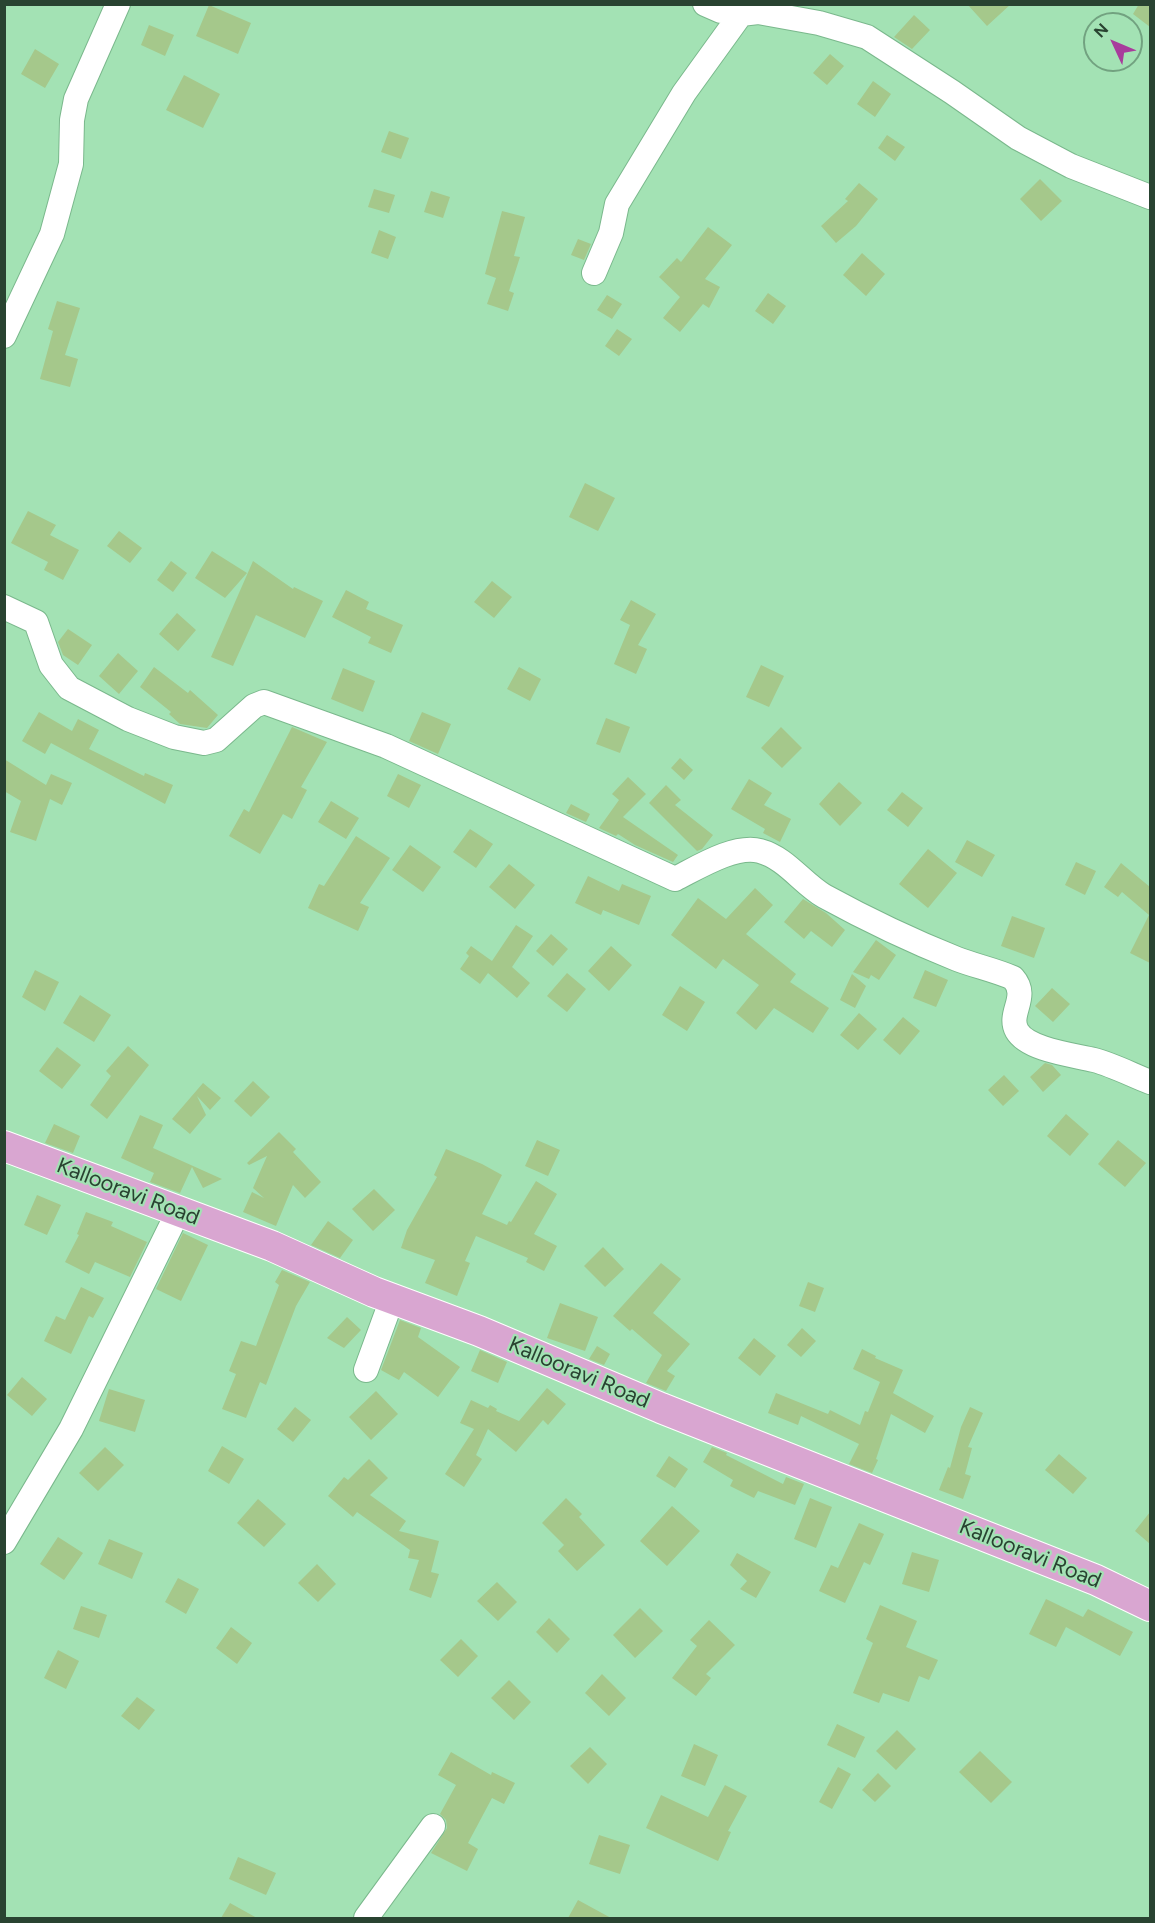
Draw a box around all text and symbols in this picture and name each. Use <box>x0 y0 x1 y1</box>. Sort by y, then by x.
north arrow <box>1083 12 1143 72</box>
text: N <box>1090 19 1112 42</box>
street label: Kallooravi Road <box>53 1153 203 1231</box>
street label: Kallooravi Road <box>504 1331 654 1415</box>
street label: Kallooravi Road <box>955 1514 1105 1594</box>

